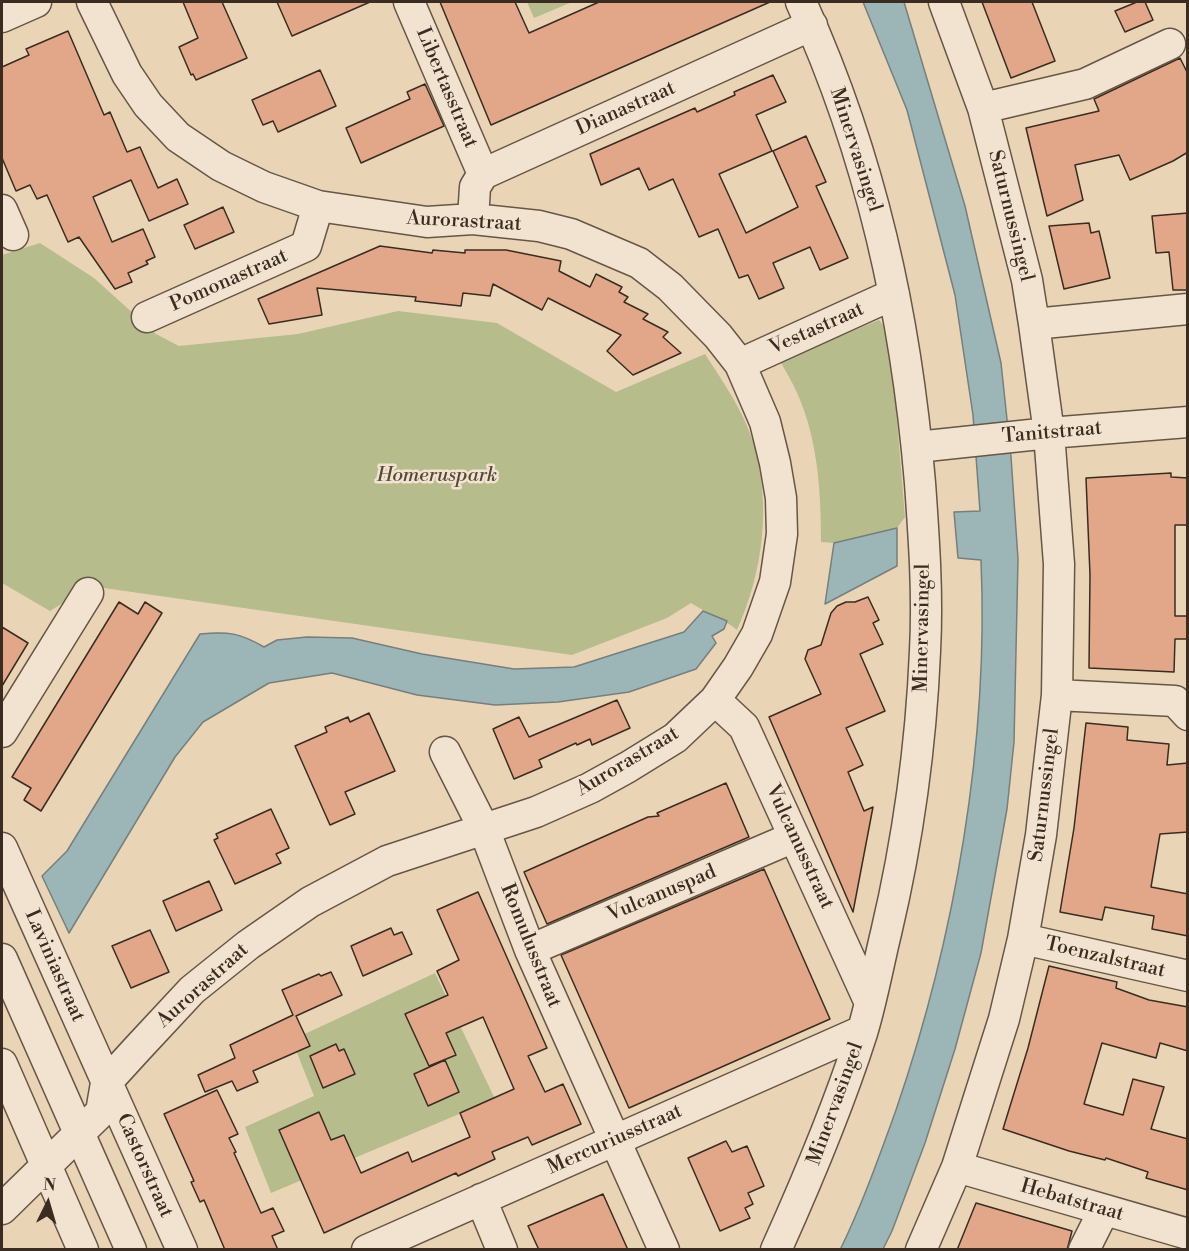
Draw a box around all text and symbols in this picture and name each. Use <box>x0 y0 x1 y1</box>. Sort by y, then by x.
street label: Libertasstraat <box>410 24 482 152</box>
street label: Dianastraat <box>573 76 679 142</box>
street label: Minervasingel <box>824 85 886 215</box>
street label: Saturnussingel <box>982 148 1038 284</box>
street label: Aurorastraat <box>406 207 522 237</box>
street label: Pomonastraat <box>166 244 292 318</box>
street label: Vestastraat <box>766 297 868 361</box>
street label: Tanitstraat <box>1001 417 1103 449</box>
park label: Homeruspark <box>377 464 497 488</box>
street label: Minervasingel <box>910 563 936 693</box>
street label: Aurorastraat <box>572 722 684 802</box>
street label: Saturnussingel <box>1025 727 1065 863</box>
street label: Vulcanusstraat <box>760 781 838 913</box>
street label: Vulcanuspad <box>604 860 720 928</box>
street label: Romulusstraat <box>494 880 566 1012</box>
street label: Laviniastraat <box>19 906 89 1026</box>
street label: Toenzalstraat <box>1042 932 1168 984</box>
street label: Aurorastraat <box>152 939 254 1033</box>
street label: Minervasingel <box>803 1039 869 1169</box>
street label: Mercuriusstraat <box>544 1099 686 1181</box>
street label: Castorstraat <box>110 1110 178 1222</box>
north arrow <box>18 1173 78 1233</box>
text: N <box>42 1175 57 1196</box>
street label: Hebatstraat <box>1017 1175 1127 1227</box>

